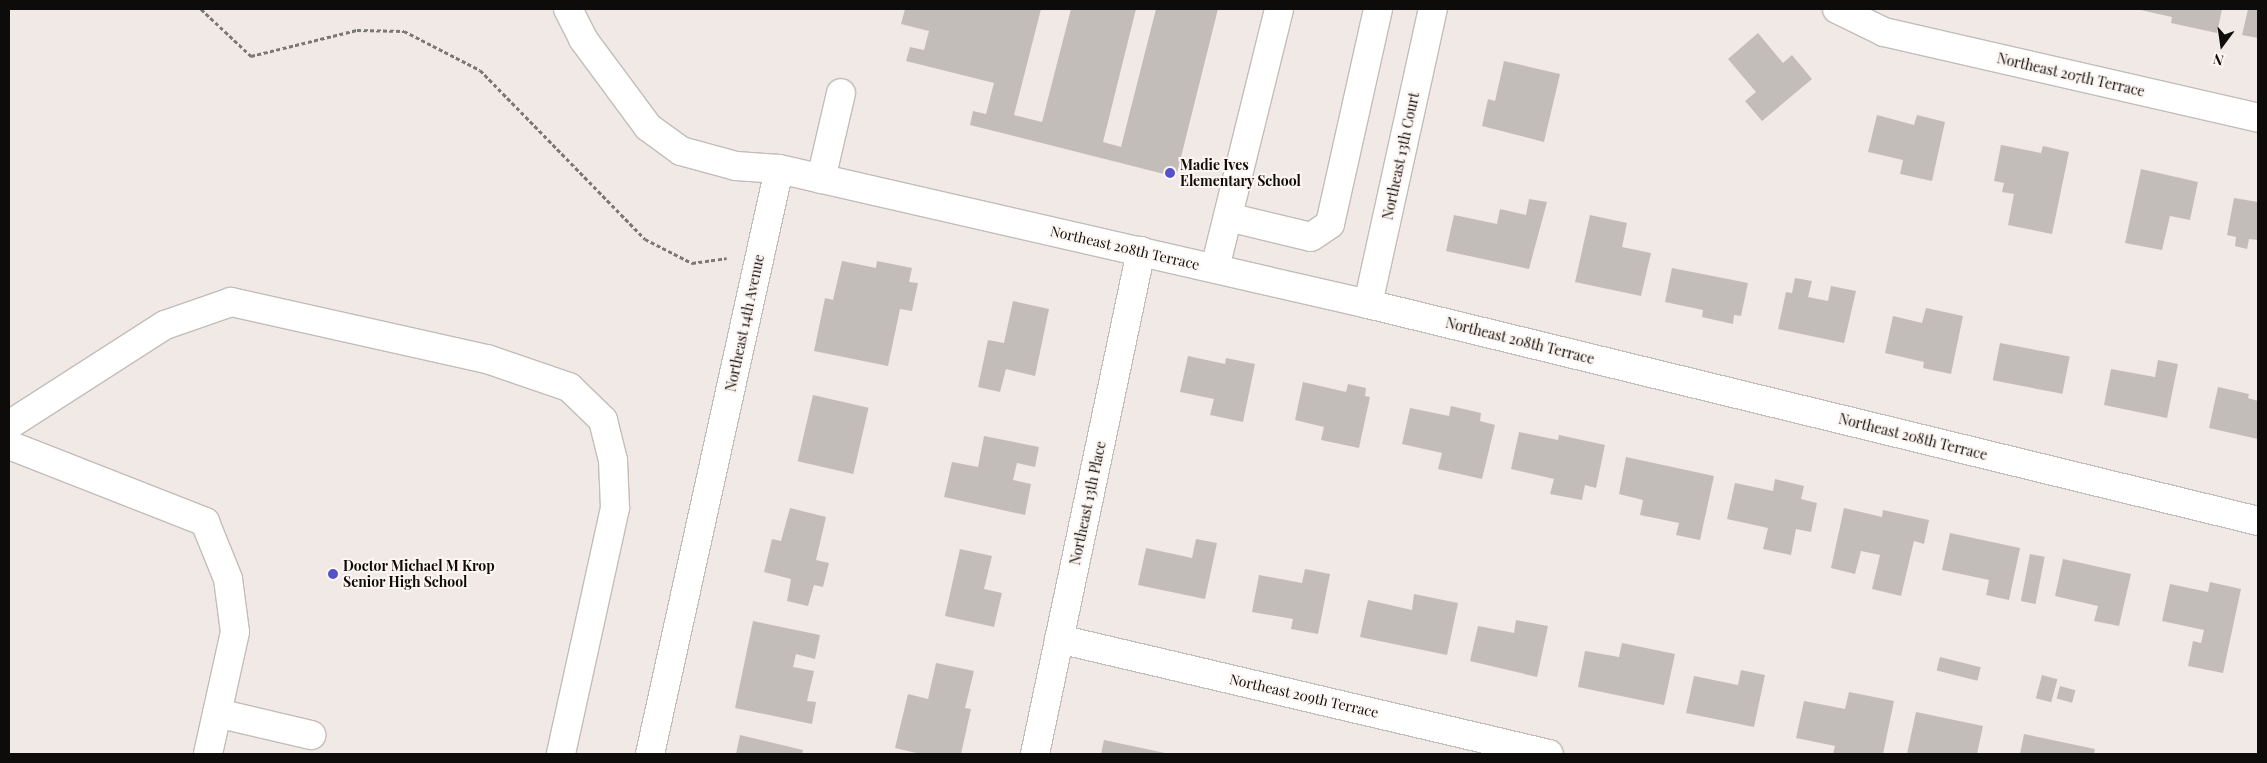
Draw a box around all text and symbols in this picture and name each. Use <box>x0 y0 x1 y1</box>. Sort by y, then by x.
north arrow <box>2197 20 2247 70</box>
street label: Northeast 207th Terrace <box>1995 50 2147 100</box>
text: N <box>2211 50 2225 70</box>
street label: Northeast 13th Court <box>1379 91 1423 221</box>
place label: Madie Ives Elementary School <box>1180 157 1301 190</box>
marker: Madie Ives Elementary School <box>1164 167 1176 179</box>
street label: Northeast 208th Terrace <box>1049 223 1201 273</box>
street label: Northeast 14th Avenue <box>722 253 768 393</box>
street label: Northeast 208th Terrace <box>1444 314 1596 368</box>
street label: Northeast 208th Terrace <box>1837 410 1989 464</box>
street label: Northeast 13th Place <box>1067 439 1109 567</box>
place label: Doctor Michael M Krop Senior High School <box>343 558 495 590</box>
marker: Doctor Michael M Krop Senior High School <box>327 568 339 580</box>
street label: Northeast 209th Terrace <box>1228 671 1380 721</box>

